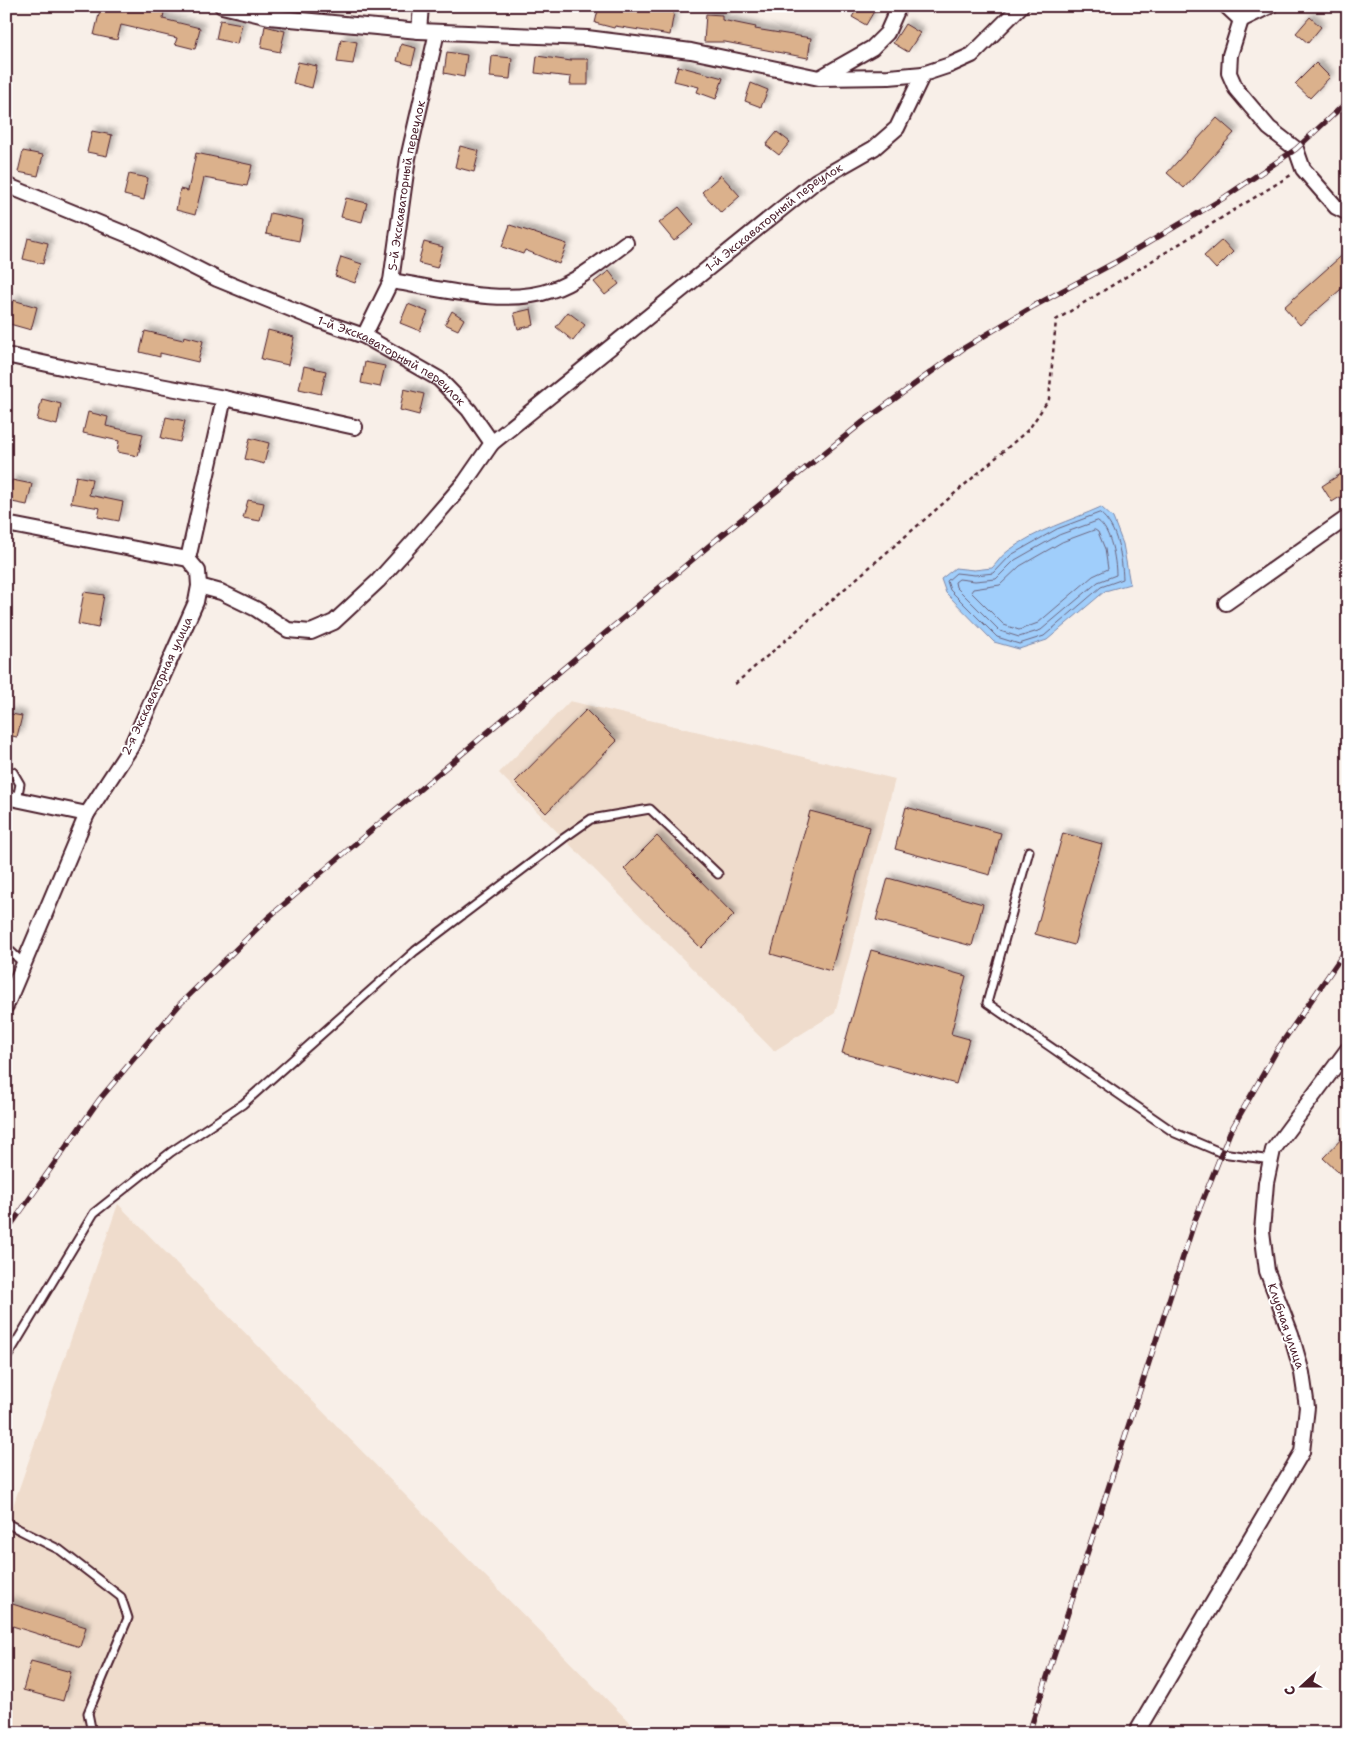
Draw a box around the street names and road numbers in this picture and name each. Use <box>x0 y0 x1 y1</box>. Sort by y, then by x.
street label: 5-й Экскаваторный переулок <box>385 98 429 272</box>
street label: 1-й Экскаваторный переулок <box>702 159 846 275</box>
street label: 1-й Экскаваторный переулок <box>315 312 469 410</box>
street label: 2-я Экскаваторная улица <box>118 614 196 758</box>
street label: Клубная улица <box>1264 1281 1308 1371</box>

